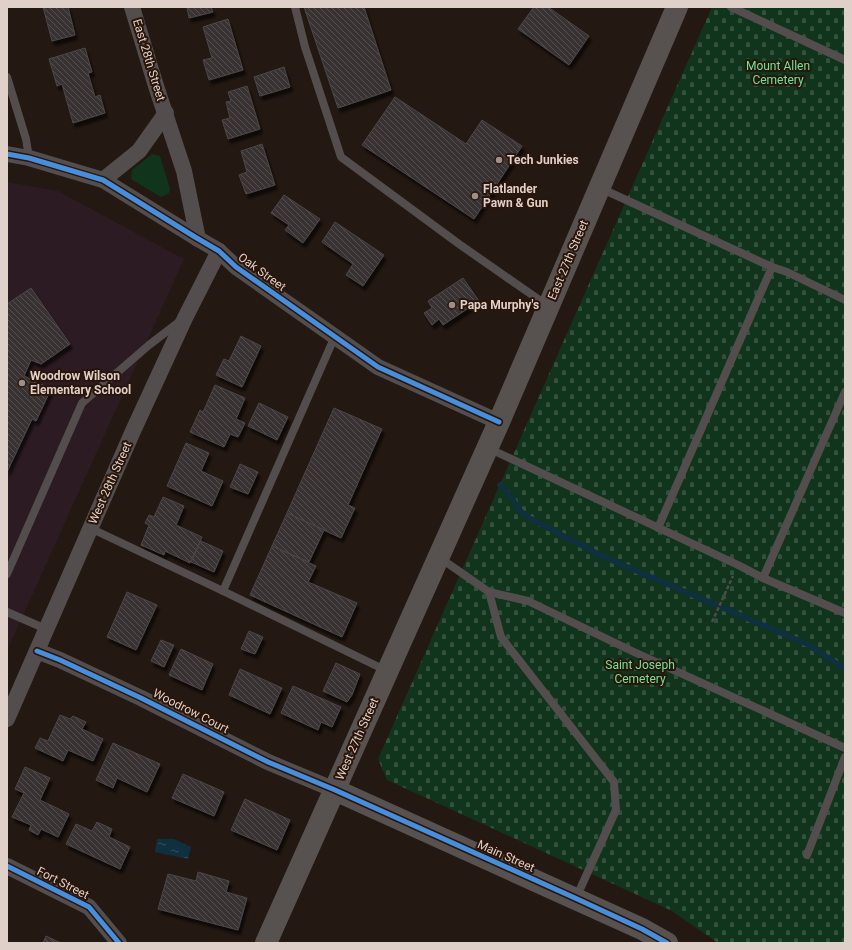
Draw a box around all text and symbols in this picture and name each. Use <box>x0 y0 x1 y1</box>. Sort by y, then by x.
street label: East 28th Street <box>130 17 168 103</box>
park label: Mount Allen Cemetery <box>746 59 810 87</box>
place label: Tech Junkies <box>507 153 579 167</box>
marker: Tech Junkies <box>494 155 504 165</box>
place label: Flatlander Pawn & Gun <box>483 182 548 210</box>
marker: Flatlander Pawn & Gun <box>470 191 480 201</box>
street label: East 27th Street <box>545 218 591 302</box>
street label: Oak Street <box>235 250 289 294</box>
place label: Papa Murphy's <box>460 298 539 312</box>
marker: Papa Murphy's <box>447 300 457 310</box>
place label: Woodrow Wilson Elementary School <box>30 369 131 397</box>
marker: Woodrow Wilson Elementary School <box>17 378 27 388</box>
street label: West 28th Street <box>86 440 134 526</box>
park label: Saint Joseph Cemetery <box>605 658 675 686</box>
street label: Woodrow Court <box>151 686 231 736</box>
street label: West 27th Street <box>333 696 381 782</box>
street label: Main Street <box>475 837 537 875</box>
street label: Fort Street <box>35 864 91 902</box>

